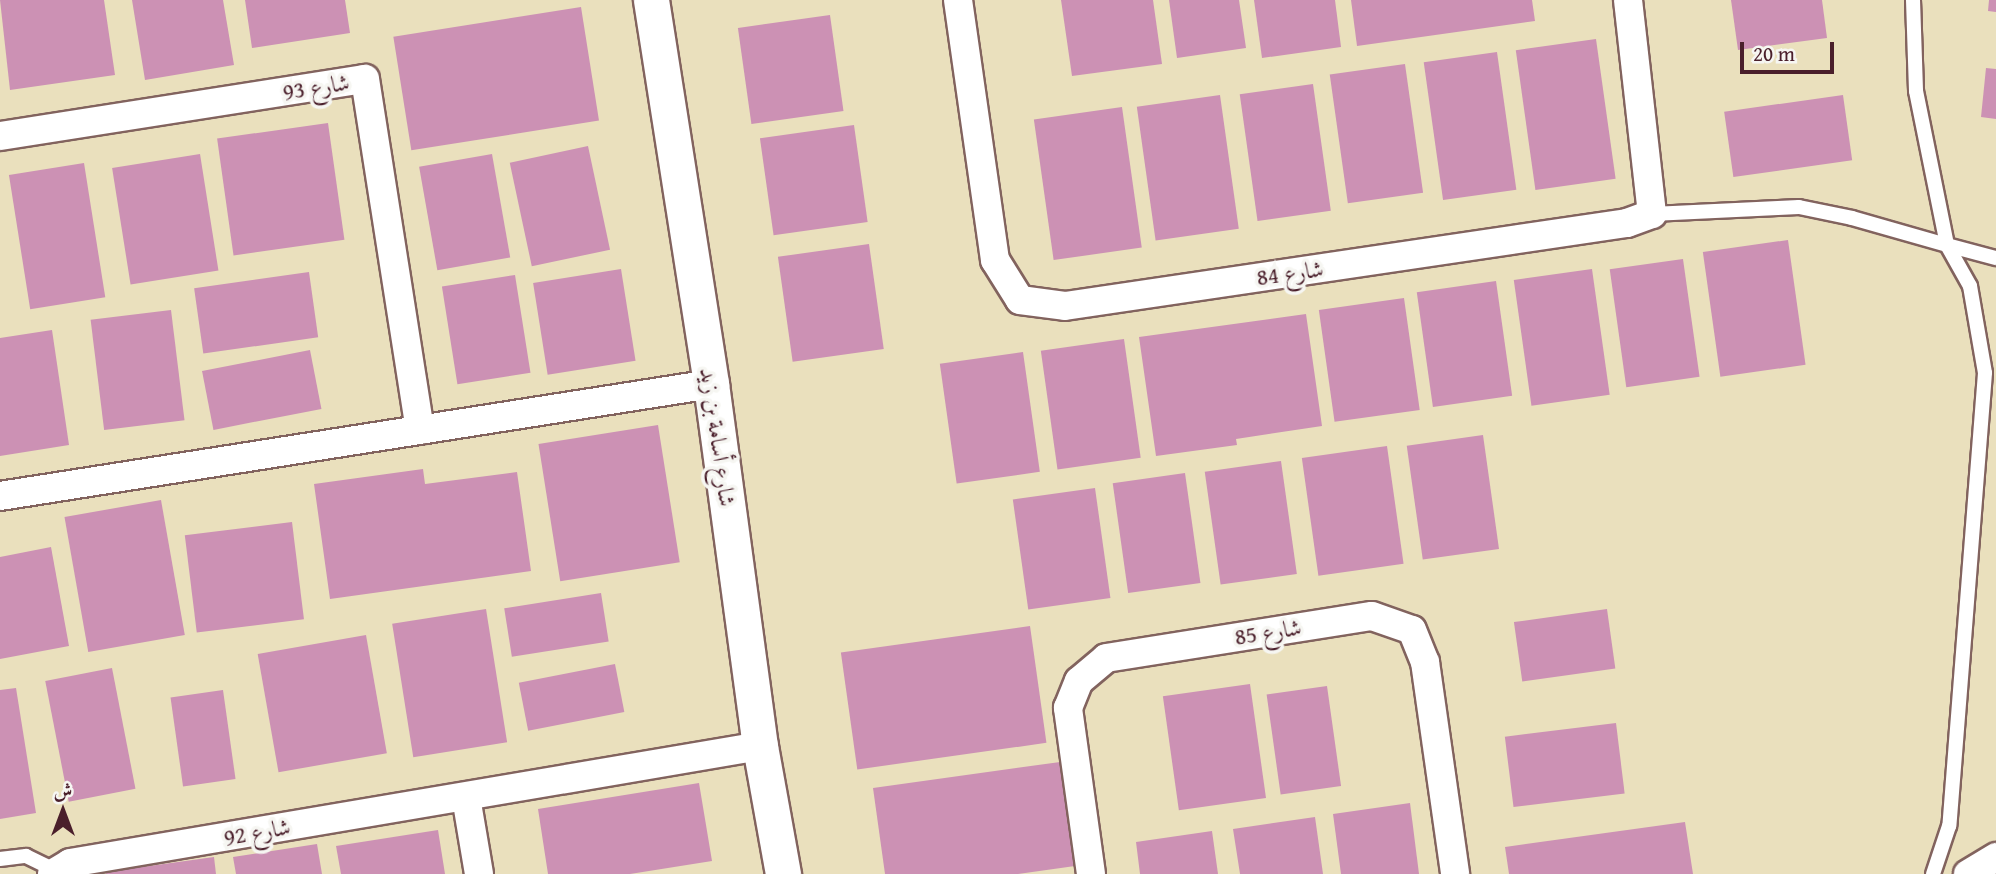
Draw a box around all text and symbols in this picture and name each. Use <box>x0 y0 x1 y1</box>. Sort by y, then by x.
scale bar <box>1744 28 1839 72</box>
text: 20 m <box>1753 38 1795 69</box>
street label: شارع 93 <box>281 68 351 106</box>
street label: شارع 84 <box>1255 255 1325 291</box>
street label: شارع أسامة بن زيد <box>695 366 741 508</box>
street label: شارع 85 <box>1233 613 1303 651</box>
north arrow <box>28 776 98 846</box>
text: ش <box>54 776 72 804</box>
street label: شارع 92 <box>222 813 292 851</box>

